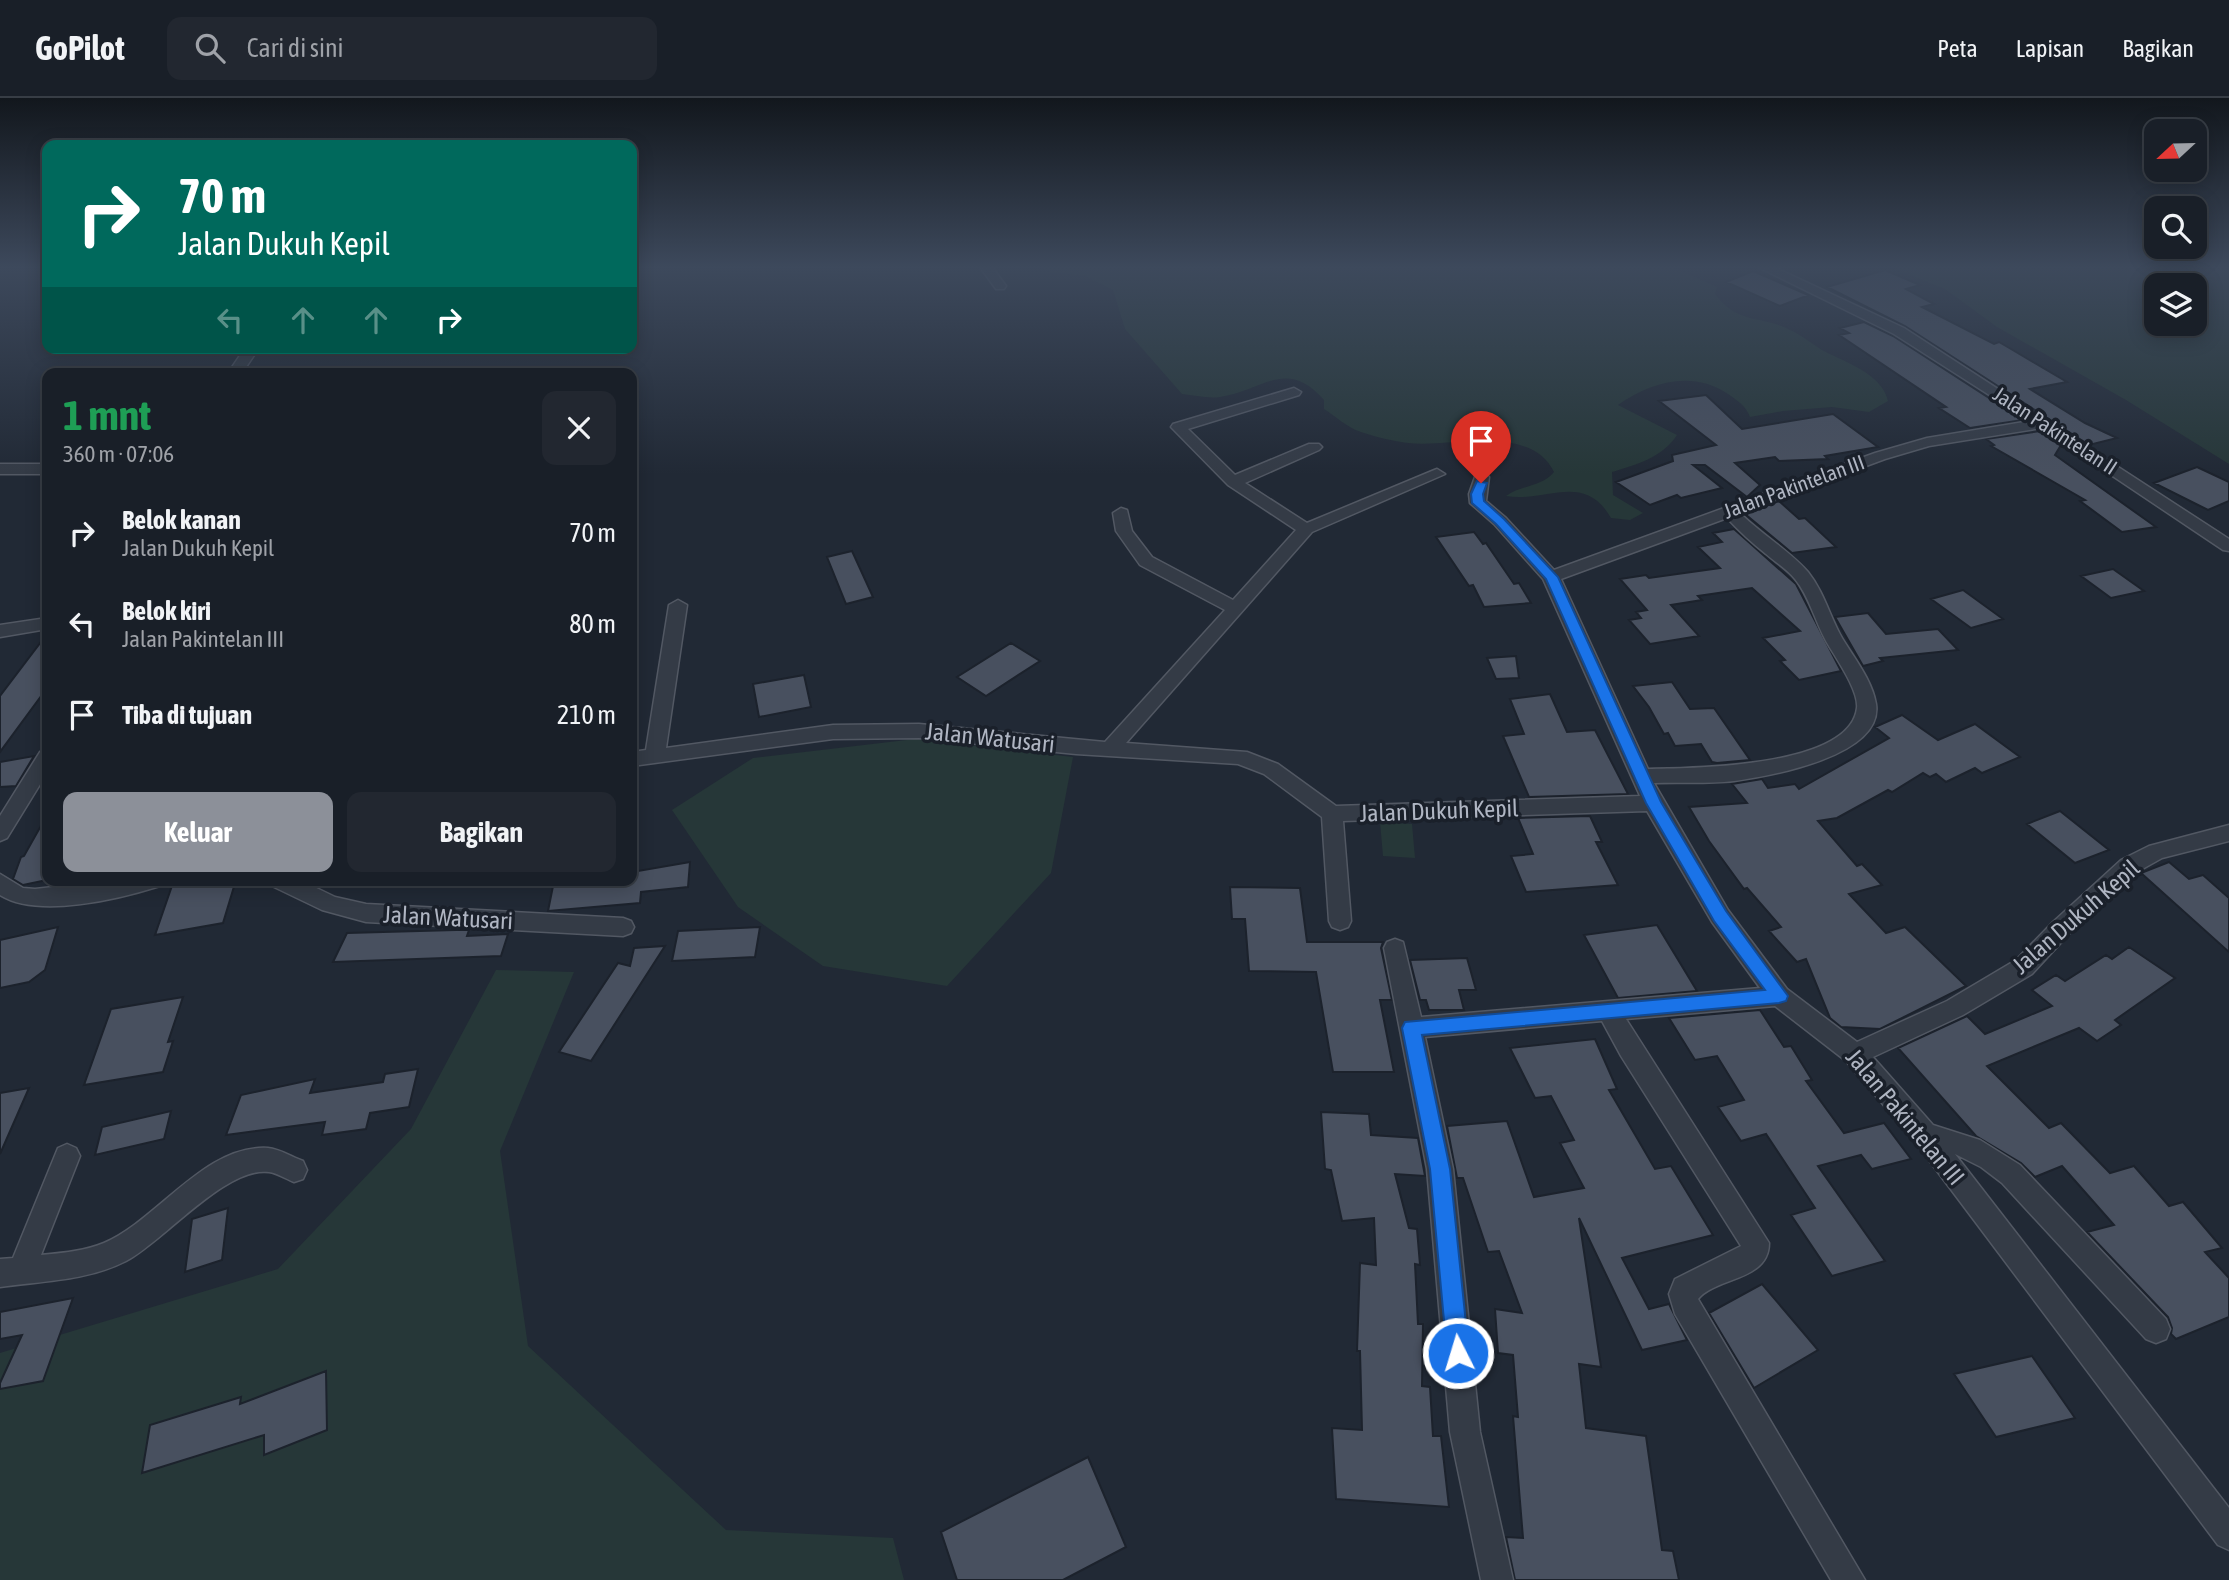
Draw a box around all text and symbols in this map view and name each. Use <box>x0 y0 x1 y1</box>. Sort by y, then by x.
search box <box>167 17 657 80</box>
text: GoPilot <box>35 29 125 67</box>
icon: search <box>191 29 229 67</box>
text: Cari di sini <box>247 33 343 63</box>
text: Peta <box>1937 35 1978 62</box>
text: Lapisan <box>2016 35 2084 62</box>
text: Bagikan <box>2122 35 2194 62</box>
north arrow <box>2144 119 2207 182</box>
map controls <box>2144 119 2207 336</box>
text: 70 m <box>178 167 266 223</box>
icon: right <box>63 168 154 259</box>
button: search <box>2144 196 2207 259</box>
text: Jalan Dukuh Kepil <box>178 225 390 262</box>
button: layers <box>2144 273 2207 336</box>
icon: left <box>211 301 249 339</box>
icon: ahead <box>284 301 322 339</box>
icon: ahead <box>357 301 395 339</box>
icon: right <box>430 301 468 339</box>
street label: Jalan Pakintelan II <box>1989 381 2122 479</box>
text: 1 mnt <box>63 391 151 439</box>
button: close <box>542 391 616 465</box>
pin <box>1451 411 1511 483</box>
icon: arrive <box>1462 422 1500 460</box>
text: 360 m · 07:06 <box>63 441 174 467</box>
street label: Jalan Pakintelan III <box>1720 449 1867 523</box>
text: Belok kanan <box>122 505 241 535</box>
icon: right <box>63 514 101 552</box>
text: 70 m <box>569 518 616 548</box>
text: Jalan Dukuh Kepil <box>122 535 274 561</box>
text: Belok kiri <box>122 596 211 626</box>
icon: left <box>63 605 101 643</box>
text: 80 m <box>569 609 616 639</box>
text: Jalan Pakintelan III <box>122 626 284 652</box>
icon: arrive <box>63 696 101 734</box>
text: Tiba di tujuan <box>122 700 252 730</box>
text: 210 m <box>557 700 616 730</box>
street label: Jalan Watusari <box>924 717 1056 758</box>
button: Keluar <box>63 792 333 872</box>
button: Bagikan <box>347 792 616 872</box>
street label: Jalan Dukuh Kepil <box>1359 794 1519 827</box>
street label: Jalan Dukuh Kepil <box>2007 854 2145 979</box>
street label: Jalan Watusari <box>382 901 514 934</box>
street label: Jalan Pakintelan III <box>1841 1043 1970 1190</box>
position arrow <box>1421 1316 1495 1390</box>

